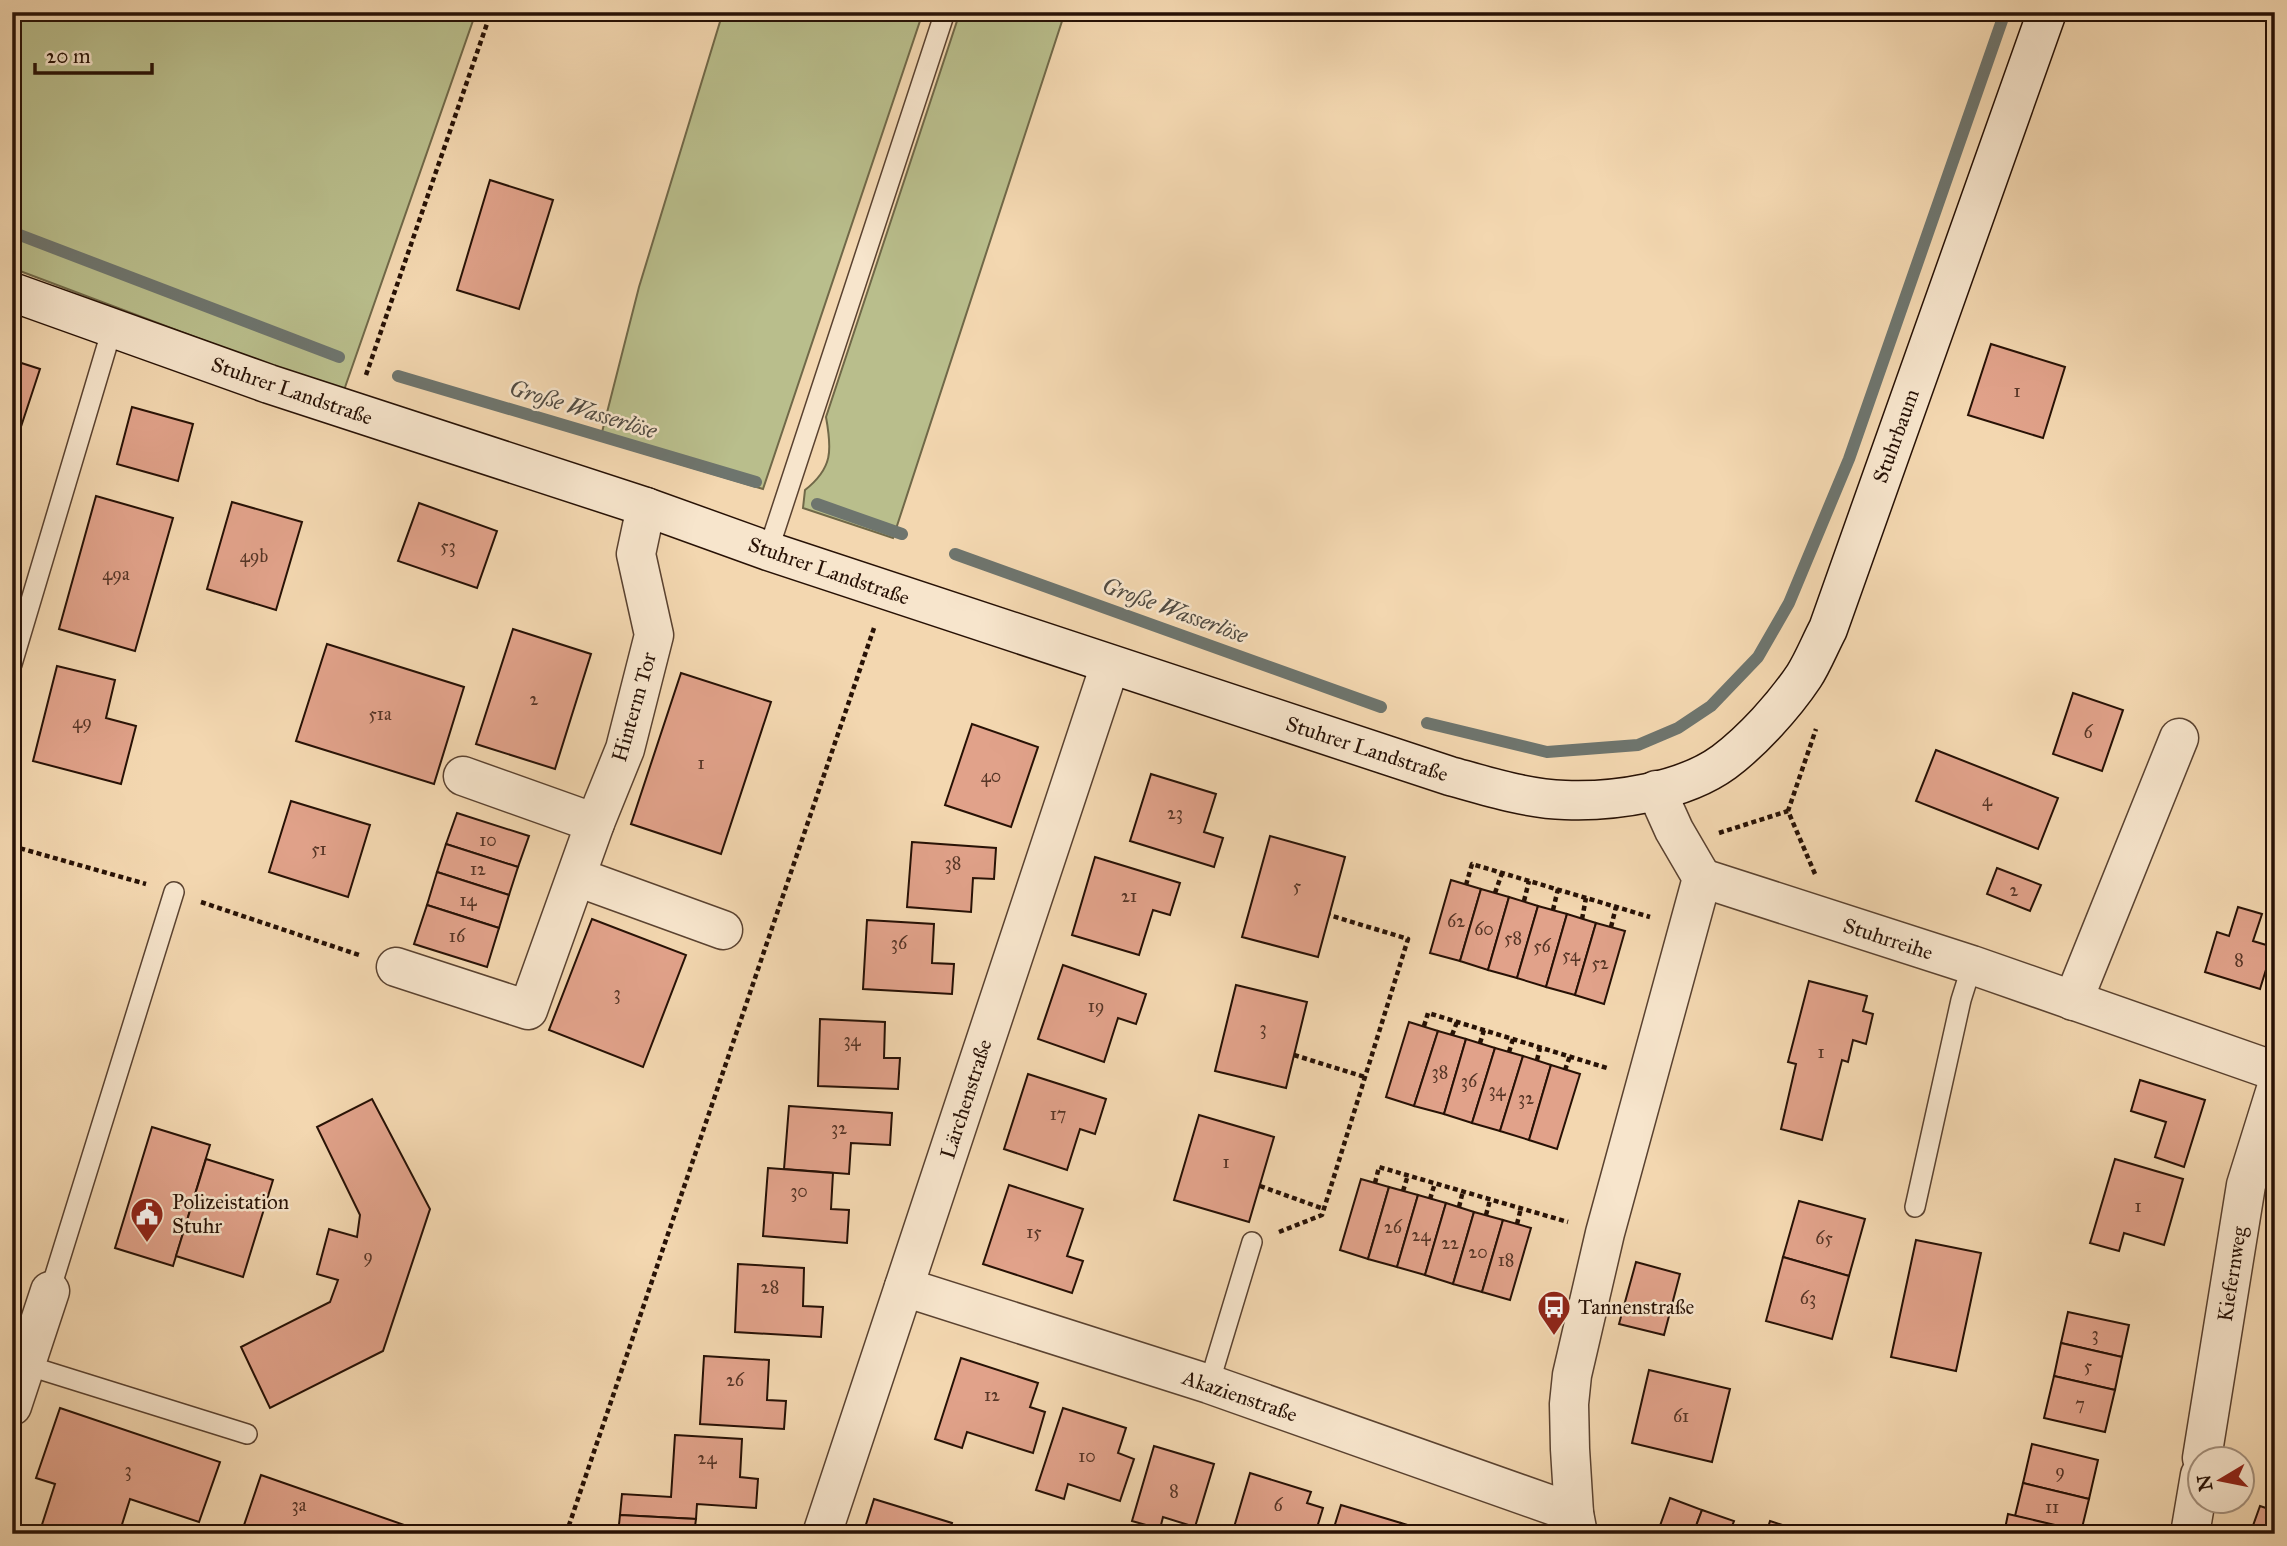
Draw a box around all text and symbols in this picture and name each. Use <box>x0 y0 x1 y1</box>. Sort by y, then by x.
scale bar <box>35 32 152 76</box>
text: 20 m <box>46 43 91 69</box>
street label: Stuhrer Landstraße <box>208 351 376 431</box>
water label: Große Wasserlöse <box>506 373 661 445</box>
house number: 1 <box>2013 380 2021 402</box>
street label: Stuhrbaum <box>1867 385 1925 487</box>
street label: Stuhrer Landstraße <box>745 531 913 611</box>
house number: 53 <box>440 535 456 557</box>
house number: 49b <box>240 545 268 567</box>
house number: 49a <box>102 563 130 585</box>
water label: Große Wasserlöse <box>1099 571 1252 649</box>
street label: Hinterm Tor <box>606 649 662 765</box>
house number: 2 <box>530 688 539 710</box>
house number: 51a <box>368 703 392 725</box>
house number: 49 <box>72 711 92 733</box>
street label: Stuhrer Landstraße <box>1283 711 1452 788</box>
house number: 6 <box>2083 721 2093 743</box>
house number: 1 <box>697 752 705 774</box>
house number: 40 <box>981 765 1001 787</box>
house number: 4 <box>1982 789 1993 811</box>
house number: 23 <box>1167 802 1183 824</box>
house number: 10 <box>479 829 497 851</box>
house number: 51 <box>311 838 327 860</box>
house number: 38 <box>945 852 961 874</box>
house number: 12 <box>470 858 486 880</box>
house number: 5 <box>1293 875 1302 897</box>
house number: 2 <box>2010 879 2019 901</box>
house number: 21 <box>1121 885 1137 907</box>
house number: 14 <box>459 889 478 911</box>
house number: 62 <box>1447 910 1465 932</box>
street label: Stuhrreihe <box>1840 912 1936 966</box>
house number: 60 <box>1474 918 1494 940</box>
house number: 16 <box>449 925 466 947</box>
house number: 58 <box>1504 927 1522 949</box>
house number: 36 <box>891 932 908 954</box>
house number: 56 <box>1533 935 1552 957</box>
house number: 54 <box>1562 944 1581 966</box>
house number: 8 <box>2234 949 2244 971</box>
house number: 52 <box>1591 952 1609 974</box>
house number: 3 <box>613 982 621 1004</box>
house number: 19 <box>1088 995 1104 1017</box>
house number: 3 <box>1259 1017 1267 1039</box>
house number: 34 <box>843 1029 862 1051</box>
street label: Lärchenstraße <box>934 1036 998 1162</box>
house number: 1 <box>1817 1041 1825 1063</box>
house number: 38 <box>1432 1061 1448 1083</box>
house number: 36 <box>1461 1070 1478 1092</box>
house number: 34 <box>1488 1079 1507 1101</box>
house number: 32 <box>1518 1087 1534 1109</box>
house number: 17 <box>1050 1103 1066 1125</box>
house number: 32 <box>831 1117 847 1139</box>
house number: 1 <box>1222 1151 1230 1173</box>
house number: 30 <box>790 1180 808 1202</box>
place label: Polizeistation Stuhr <box>172 1189 289 1239</box>
public building icon: Polizeistation Stuhr <box>128 1195 166 1244</box>
house number: 1 <box>2134 1195 2142 1217</box>
house number: 26 <box>1384 1216 1403 1238</box>
house number: 15 <box>1026 1221 1042 1243</box>
house number: 24 <box>1412 1224 1431 1246</box>
street label: Kiefernweg <box>2212 1224 2252 1323</box>
house number: 65 <box>1815 1227 1833 1249</box>
house number: 22 <box>1441 1232 1459 1254</box>
house number: 20 <box>1468 1241 1488 1263</box>
house number: 9 <box>363 1245 373 1267</box>
house number: 18 <box>1498 1249 1514 1271</box>
house number: 28 <box>761 1276 779 1298</box>
house number: 63 <box>1800 1287 1816 1309</box>
bus stop icon: Tannenstraße <box>1535 1288 1573 1337</box>
place label: Tannenstraße <box>1578 1294 1695 1320</box>
house number: 3 <box>2091 1323 2099 1345</box>
house number: 5 <box>2084 1355 2093 1377</box>
street label: Akazienstraße <box>1178 1364 1301 1428</box>
house number: 26 <box>726 1369 745 1391</box>
house number: 12 <box>984 1384 1000 1406</box>
house number: 7 <box>2075 1393 2085 1415</box>
house number: 61 <box>1673 1405 1689 1427</box>
north arrow <box>2186 1444 2256 1514</box>
house number: 10 <box>1078 1445 1096 1467</box>
house number: 24 <box>698 1447 717 1469</box>
house number: 3 <box>124 1459 132 1481</box>
house number: 9 <box>2055 1460 2065 1482</box>
text: N <box>2192 1473 2217 1493</box>
house number: 8 <box>1169 1480 1179 1502</box>
house number: 3a <box>292 1494 307 1516</box>
house number: 6 <box>1273 1494 1283 1516</box>
house number: 11 <box>2045 1496 2059 1518</box>

